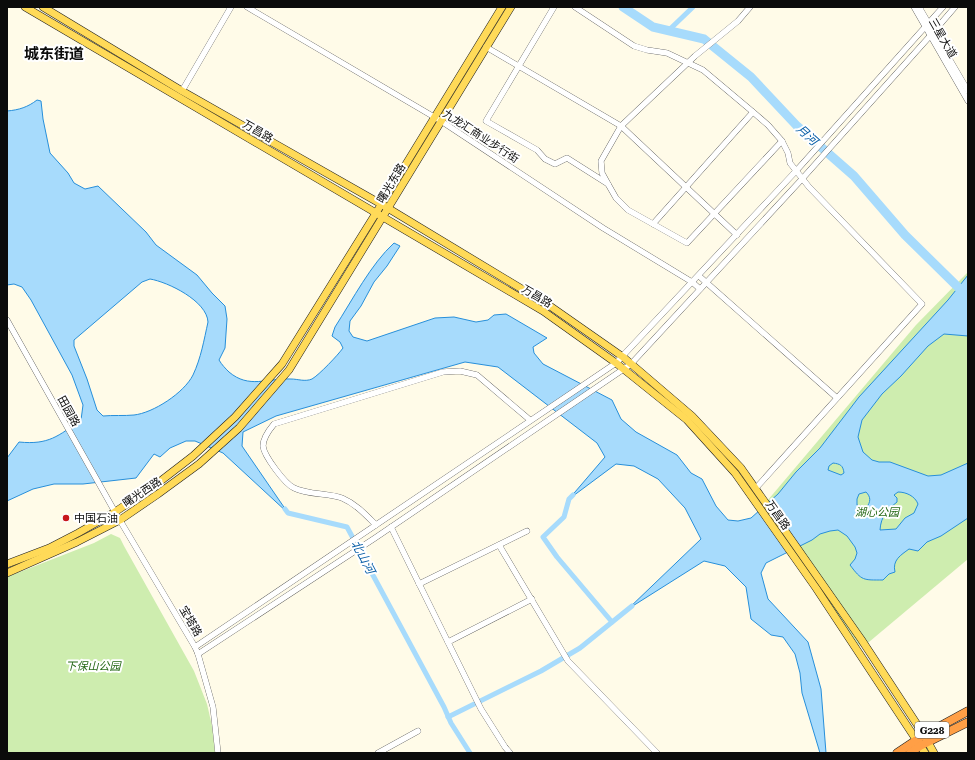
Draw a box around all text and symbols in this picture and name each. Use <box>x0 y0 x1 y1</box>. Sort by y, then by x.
street label: 三星大道 <box>926 16 959 61</box>
district label: 城东街道 <box>24 45 84 63</box>
street label: 九龙汇商业步行街 <box>440 107 521 166</box>
street label: 万昌路 <box>240 118 275 145</box>
water label: 月河 <box>793 122 822 150</box>
street label: 曙光东路 <box>375 161 408 205</box>
street label: 万昌路 <box>519 282 554 310</box>
street label: 田园路 <box>55 394 82 429</box>
street label: 曙光西路 <box>120 475 164 510</box>
street label: 万昌路 <box>763 498 792 533</box>
park label: 湖心公园 <box>855 506 901 519</box>
place label: 中国石油 <box>74 512 118 525</box>
marker: 中国石油 <box>61 513 71 523</box>
water label: 北山河 <box>348 538 379 578</box>
street label: 宝塔路 <box>177 604 204 639</box>
park label: 下保山公园 <box>66 660 122 673</box>
road number: G228 <box>915 722 949 738</box>

